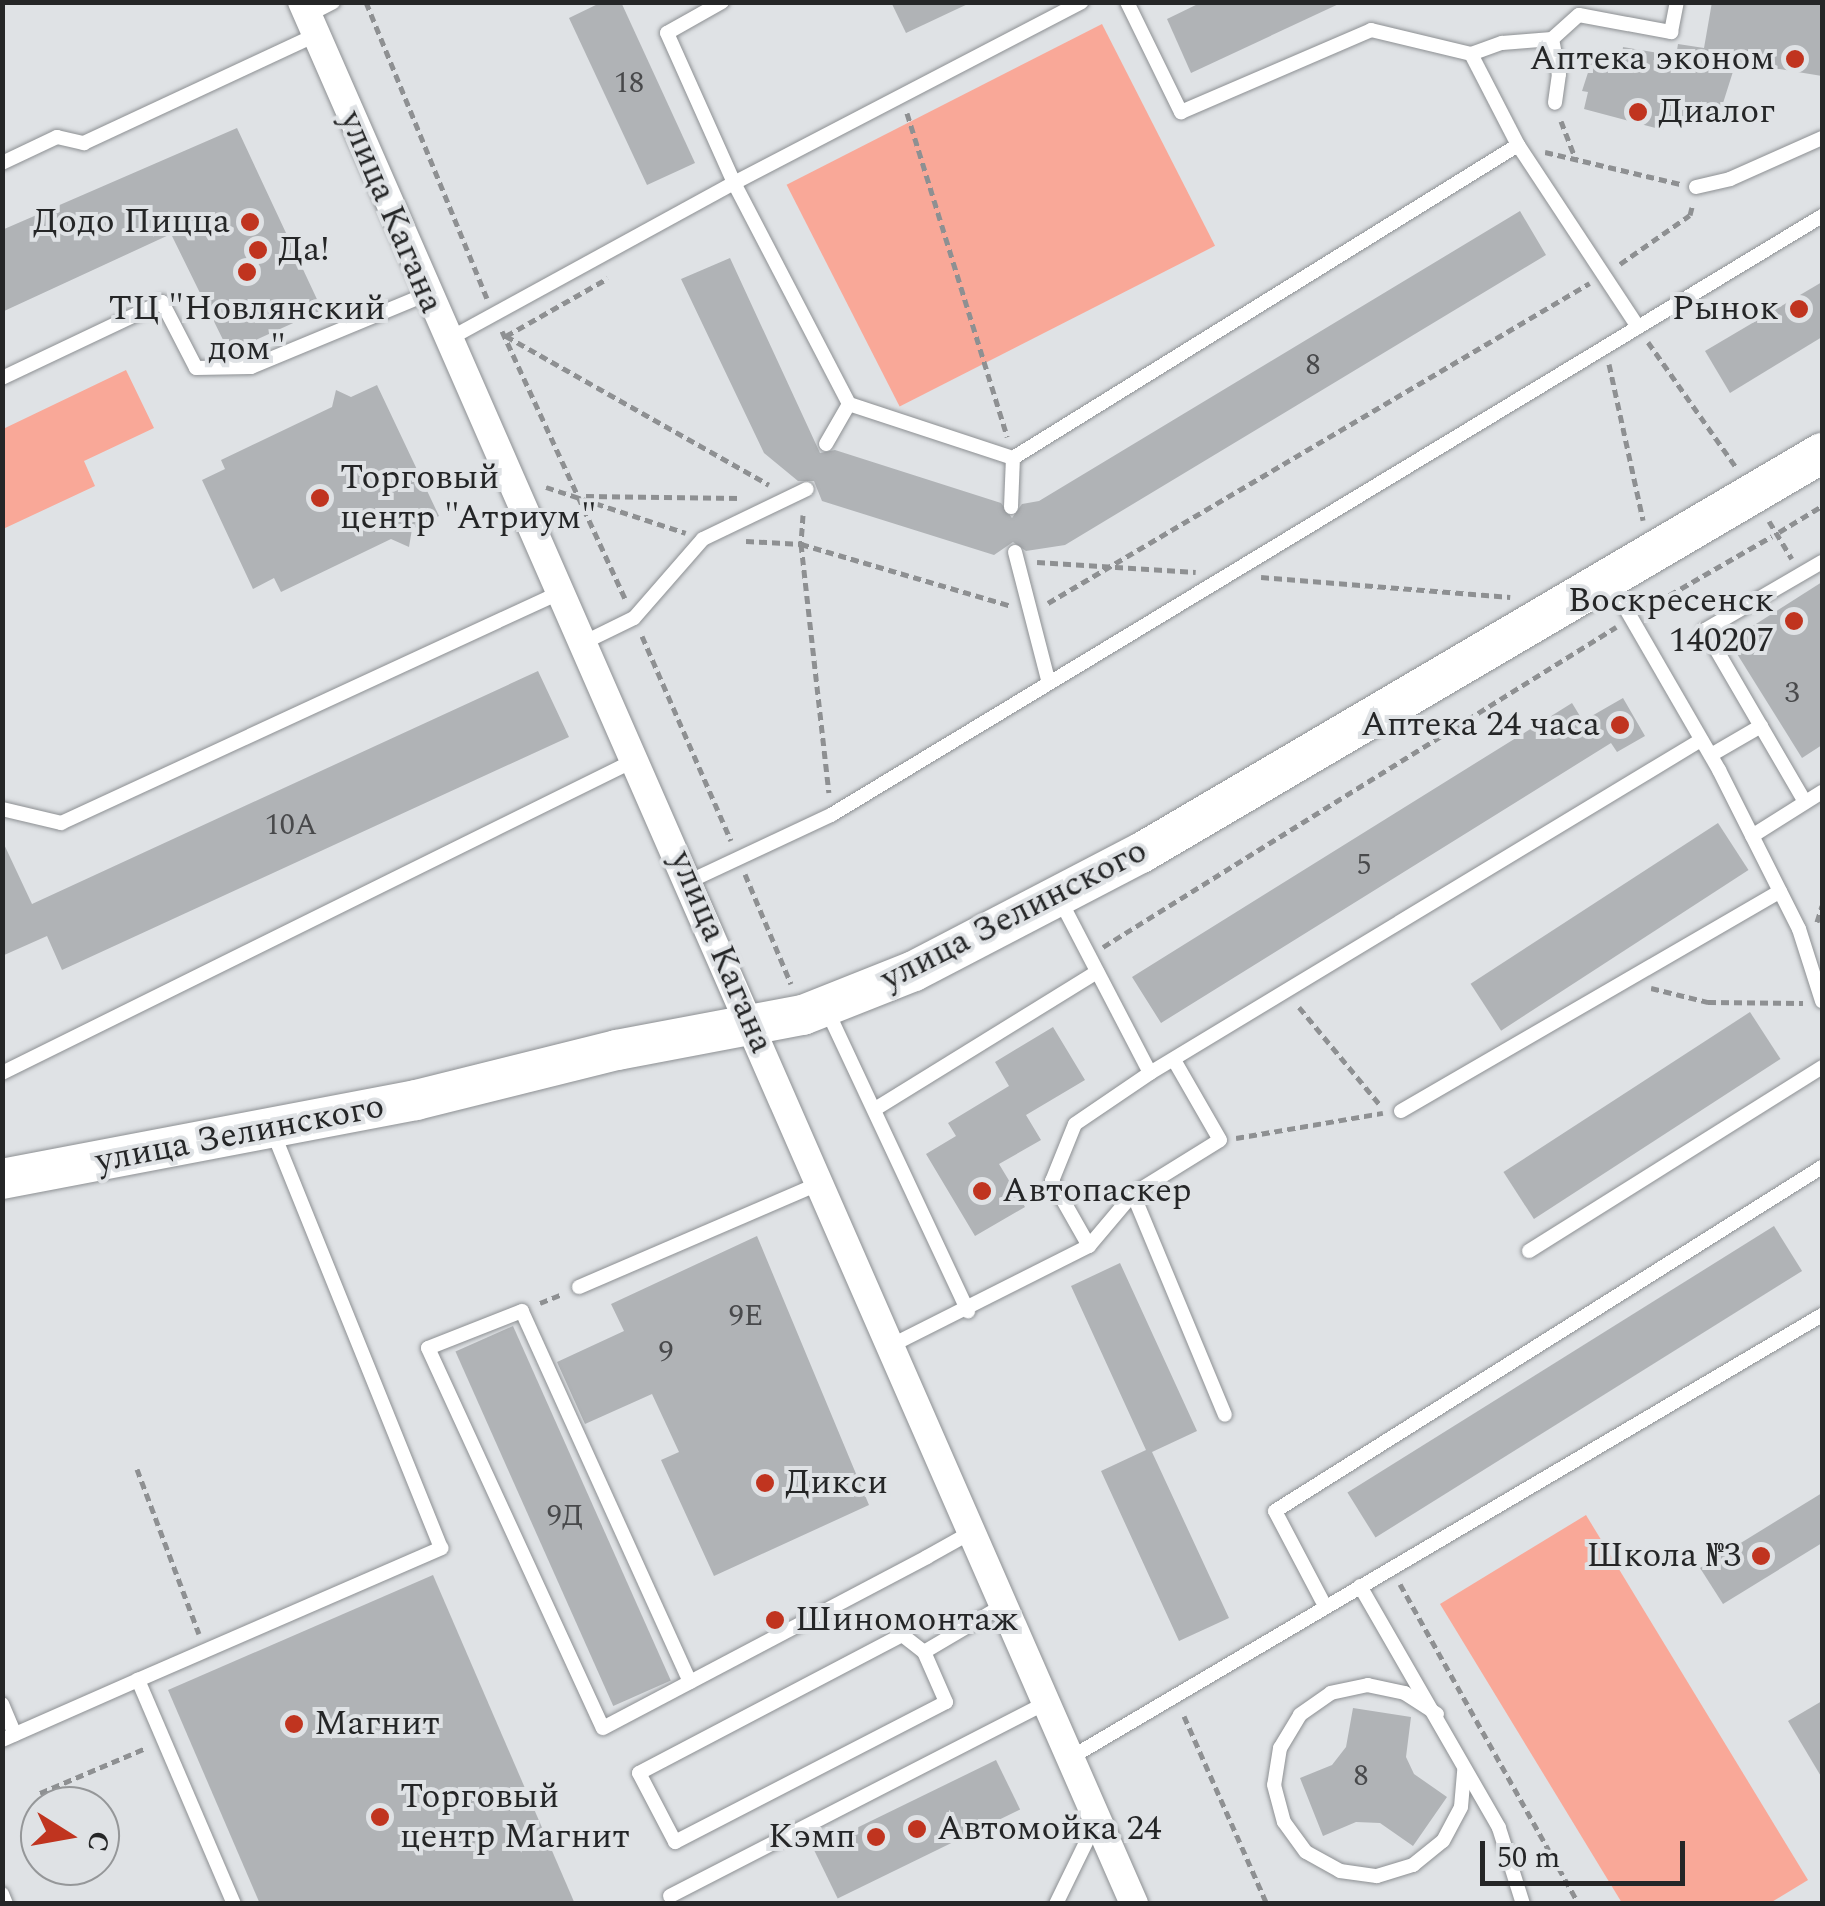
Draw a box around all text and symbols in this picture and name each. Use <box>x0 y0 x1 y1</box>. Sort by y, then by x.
place label: Аптека эконом <box>1530 38 1775 80</box>
marker: Аптека эконом <box>1784 48 1806 70</box>
house number: 18 <box>614 65 644 101</box>
place label: Диалог <box>1658 91 1775 133</box>
marker: Диалог <box>1627 101 1649 123</box>
street label: улица Кагана <box>330 105 452 319</box>
place label: Додо Пицца <box>33 201 230 243</box>
marker: Додо Пицца <box>239 211 261 233</box>
place label: Да! <box>278 229 329 271</box>
marker: Да! <box>247 239 269 261</box>
marker: ТЦ "Новлянский дом" <box>236 261 258 283</box>
place label: ТЦ "Новлянский дом" <box>109 288 385 370</box>
place label: Рынок <box>1672 288 1779 330</box>
marker: Рынок <box>1788 298 1810 320</box>
house number: 8 <box>1306 347 1320 383</box>
place label: Торговый центр "Атриум" <box>340 457 597 539</box>
marker: Торговый центр "Атриум" <box>309 487 331 509</box>
place label: Воскресенск 140207 <box>1568 580 1774 662</box>
marker: Воскресенск 140207 <box>1783 610 1805 632</box>
house number: 3 <box>1785 675 1799 711</box>
place label: Аптека 24 часа <box>1361 704 1600 746</box>
marker: Аптека 24 часа <box>1609 714 1631 736</box>
house number: 10А <box>265 807 317 843</box>
street label: улица Зелинского <box>874 830 1154 1000</box>
street label: улица Кагана <box>660 845 782 1059</box>
house number: 5 <box>1357 847 1371 883</box>
street label: улица Зелинского <box>92 1085 388 1183</box>
place label: Автопаскер <box>1002 1170 1192 1212</box>
marker: Автопаскер <box>971 1180 993 1202</box>
house number: 9Е <box>729 1298 763 1334</box>
house number: 9 <box>659 1334 673 1370</box>
place label: Дикси <box>785 1462 888 1504</box>
marker: Дикси <box>754 1472 776 1494</box>
house number: 9Д <box>547 1498 583 1534</box>
place label: Школа №3 <box>1587 1535 1741 1577</box>
marker: Школа №3 <box>1750 1545 1772 1567</box>
place label: Шиномонтаж <box>795 1599 1019 1641</box>
marker: Шиномонтаж <box>764 1609 786 1631</box>
place label: Магнит <box>314 1703 440 1745</box>
marker: Магнит <box>283 1713 305 1735</box>
house number: 8 <box>1354 1758 1368 1794</box>
place label: Торговый центр Магнит <box>400 1776 630 1858</box>
north arrow <box>20 1786 120 1886</box>
marker: Торговый центр Магнит <box>369 1806 391 1828</box>
place label: Автомойка 24 <box>937 1808 1161 1850</box>
place label: Кэмп <box>768 1816 856 1858</box>
marker: Автомойка 24 <box>906 1818 928 1840</box>
scale bar <box>1485 1821 1690 1883</box>
marker: Кэмп <box>865 1826 887 1848</box>
text: С <box>75 1828 121 1855</box>
text: 50 m <box>1497 1835 1560 1881</box>

